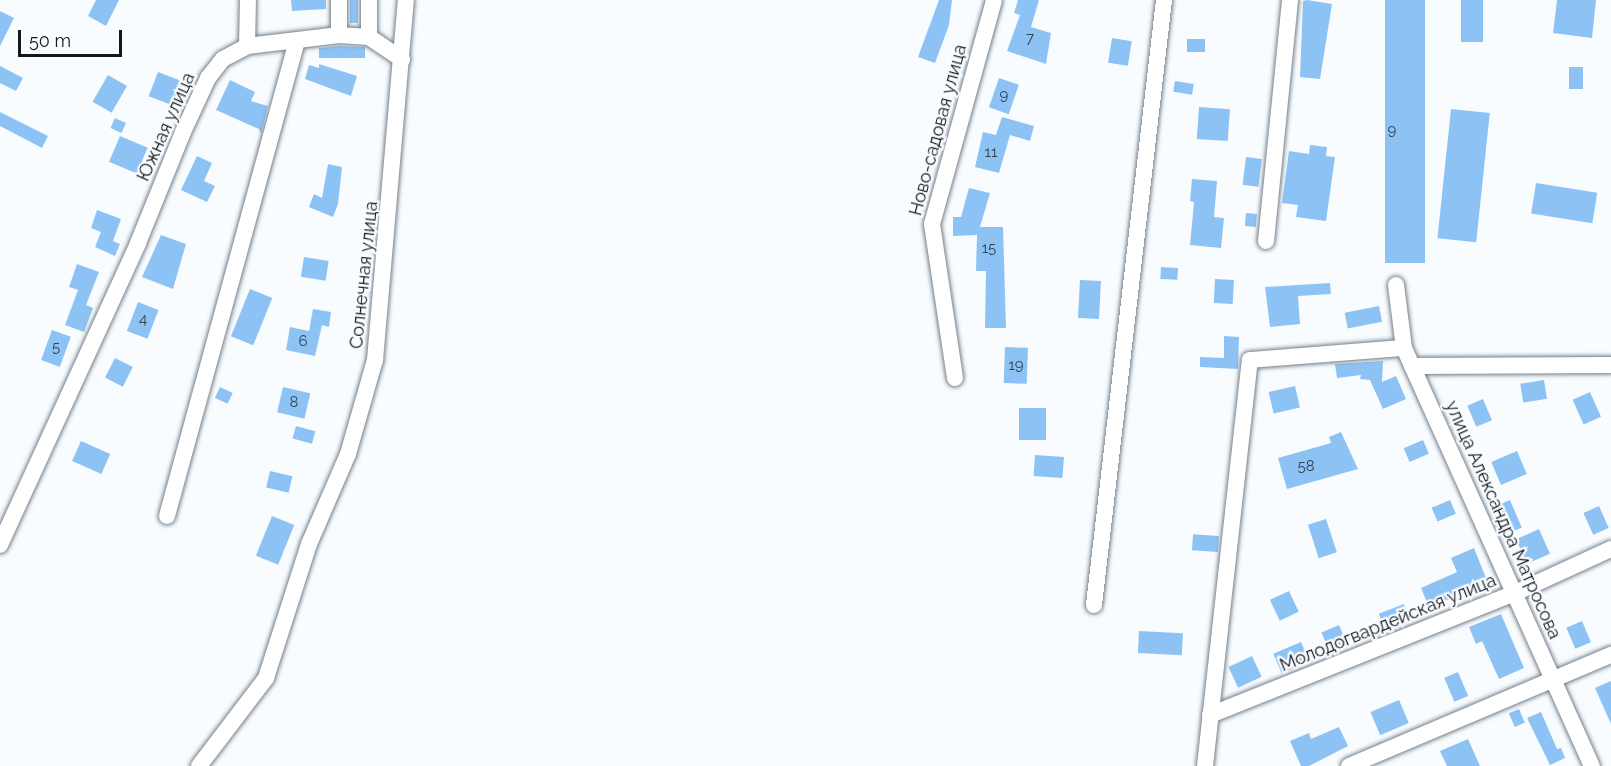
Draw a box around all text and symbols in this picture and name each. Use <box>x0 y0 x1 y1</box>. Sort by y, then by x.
scale bar <box>21 18 124 56</box>
text: 50 m <box>29 30 71 51</box>
house number: 7 <box>1026 30 1034 48</box>
street label: Ново-садовая улица <box>905 42 971 218</box>
street label: Южная улица <box>132 69 200 185</box>
house number: 9 <box>1000 87 1008 105</box>
house number: 9 <box>1388 122 1396 140</box>
house number: 11 <box>985 144 997 162</box>
street label: Солнечная улица <box>345 200 383 350</box>
house number: 15 <box>982 240 996 258</box>
house number: 4 <box>139 311 147 329</box>
house number: 6 <box>298 333 308 351</box>
house number: 5 <box>52 339 60 357</box>
house number: 19 <box>1008 357 1024 375</box>
house number: 8 <box>290 394 298 412</box>
street label: улица Александра Матросова <box>1440 397 1566 643</box>
house number: 58 <box>1297 458 1315 476</box>
street label: Молодогвардейская улица <box>1276 570 1500 676</box>

